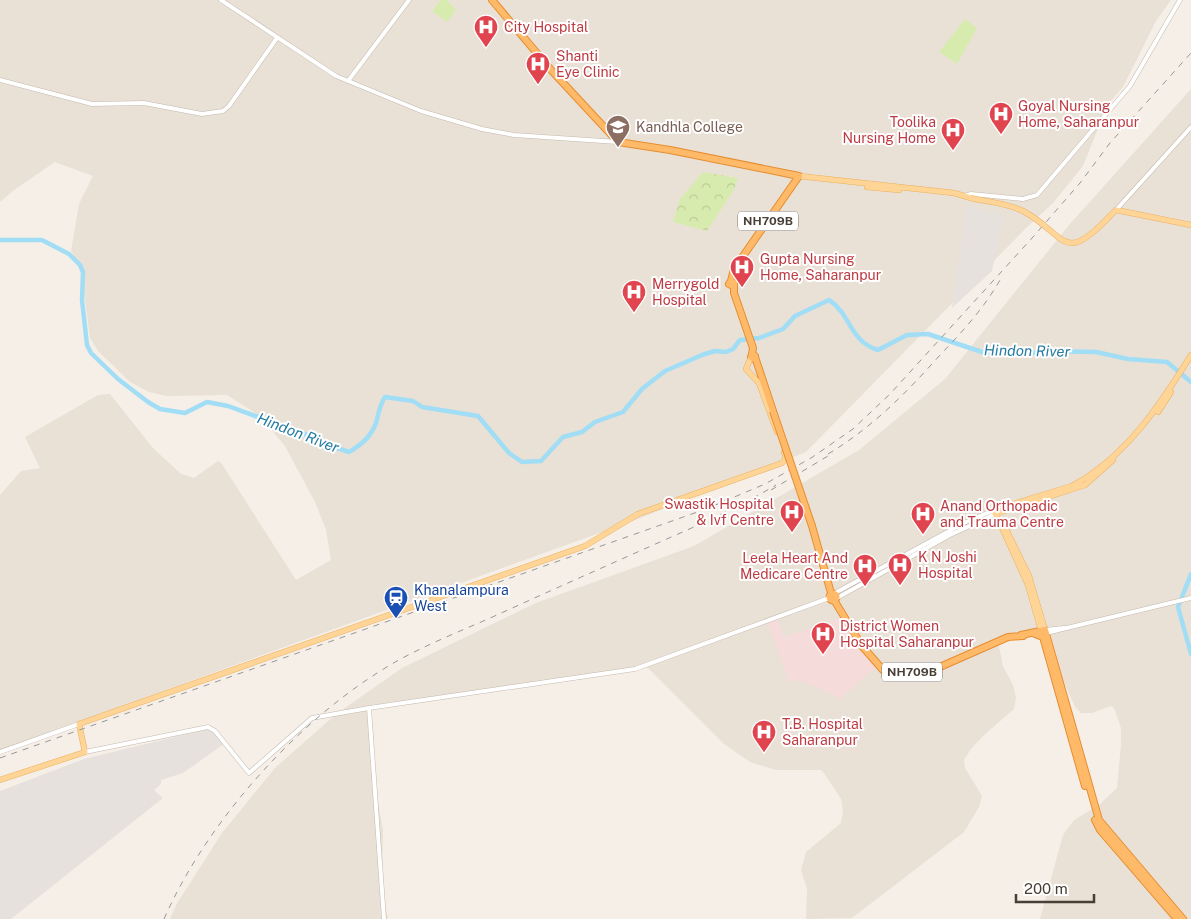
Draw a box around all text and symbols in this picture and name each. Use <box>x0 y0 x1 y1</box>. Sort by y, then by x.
hospital icon: City Hospital <box>473 14 499 48</box>
place label: City Hospital <box>504 19 588 35</box>
place label: Shanti Eye Clinic <box>556 48 620 80</box>
hospital icon: Shanti Eye Clinic <box>525 51 551 85</box>
place label: Goyal Nursing Home, Saharanpur <box>1018 98 1139 130</box>
hospital icon: Goyal Nursing Home, Saharanpur <box>988 101 1014 135</box>
school or university icon: Kandhla College <box>605 114 631 148</box>
place label: Toolika Nursing Home <box>842 114 936 146</box>
hospital icon: Toolika Nursing Home <box>940 117 966 151</box>
place label: Kandhla College <box>636 119 743 135</box>
road number: NH709B <box>738 212 798 230</box>
place label: Gupta Nursing Home, Saharanpur <box>760 251 881 283</box>
hospital icon: Gupta Nursing Home, Saharanpur <box>729 254 755 288</box>
place label: Merrygold Hospital <box>652 276 719 308</box>
hospital icon: Merrygold Hospital <box>621 279 647 313</box>
water label: Hindon River <box>984 341 1071 360</box>
water label: Hindon River <box>255 409 342 456</box>
place label: Swastik Hospital & Ivf Centre <box>664 496 774 528</box>
place label: Anand Orthopadic and Trauma Centre <box>940 498 1064 530</box>
hospital icon: Swastik Hospital & Ivf Centre <box>779 499 805 533</box>
hospital icon: Anand Orthopadic and Trauma Centre <box>910 501 936 535</box>
place label: K N Joshi Hospital <box>918 549 977 581</box>
place label: Leela Heart And Medicare Centre <box>740 550 848 582</box>
hospital icon: K N Joshi Hospital <box>887 552 913 586</box>
hospital icon: Leela Heart And Medicare Centre <box>852 553 878 587</box>
place label: Khanalampura West <box>414 582 509 614</box>
station icon: Khanalampura West <box>383 585 409 619</box>
place label: District Women Hospital Saharanpur <box>840 618 974 650</box>
hospital icon: District Women Hospital Saharanpur <box>810 621 836 655</box>
road number: NH709B <box>882 662 942 682</box>
place label: T.B. Hospital Saharanpur <box>782 716 863 748</box>
hospital icon: T.B. Hospital Saharanpur <box>751 719 777 753</box>
scale bar <box>1016 872 1094 904</box>
text: 200 m <box>1024 880 1068 897</box>

